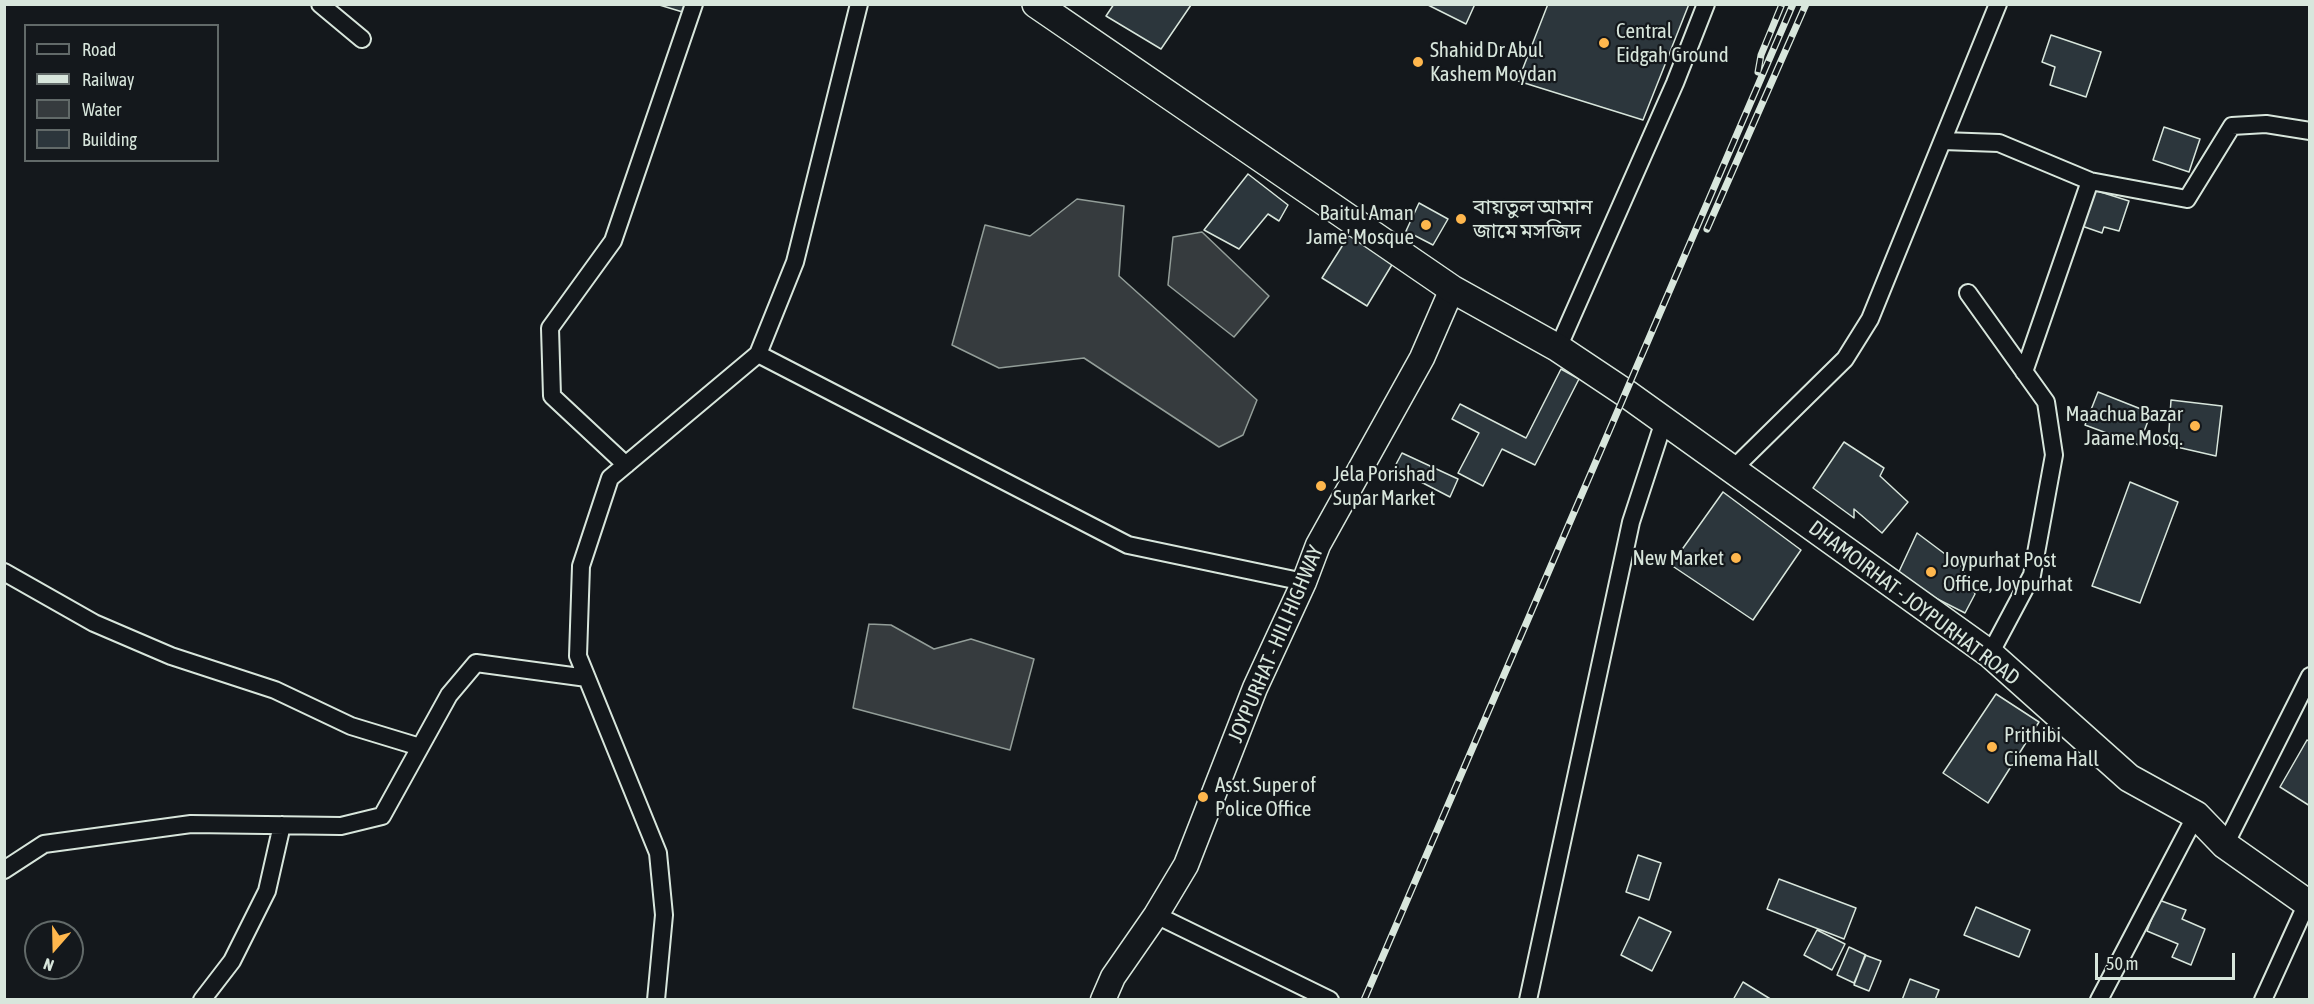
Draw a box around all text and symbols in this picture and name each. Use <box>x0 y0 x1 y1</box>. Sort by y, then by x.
place label: Central Eidgah Ground <box>1616 18 1729 68</box>
legend <box>24 24 219 162</box>
marker: Central Eidgah Ground <box>1597 36 1611 50</box>
place label: Shahid Dr Abul Kashem Moydan <box>1430 37 1557 87</box>
text: Road <box>82 39 116 60</box>
marker: Shahid Dr Abul Kashem Moydan <box>1411 55 1425 69</box>
text: Railway <box>82 69 134 90</box>
text: Water <box>82 99 121 120</box>
text: Building <box>82 129 137 150</box>
place label: বায়তুল আমান জামে মসজিদ <box>1473 194 1593 244</box>
place label: Baitul Aman Jame' Mosque <box>1306 200 1414 250</box>
marker: বায়তুল আমান জামে মসজিদ <box>1454 212 1468 226</box>
marker: Baitul Aman Jame' Mosque <box>1419 218 1433 232</box>
place label: Maachua Bazar Jaame Mosq. <box>2065 401 2183 451</box>
marker: Maachua Bazar Jaame Mosq. <box>2188 419 2202 433</box>
place label: Jela Porishad Supar Market <box>1333 461 1436 511</box>
marker: Jela Porishad Supar Market <box>1314 479 1328 493</box>
street label: DHAMOIRHAT - JOYPURHAT ROAD <box>1804 515 2024 691</box>
street label: JOYPURHAT - HILI HIGHWAY <box>1223 542 1329 746</box>
place label: New Market <box>1632 545 1724 571</box>
place label: Joypurhat Post Office, Joypurhat <box>1943 547 2073 597</box>
marker: New Market <box>1729 551 1743 565</box>
marker: Joypurhat Post Office, Joypurhat <box>1924 565 1938 579</box>
place label: Prithibi Cinema Hall <box>2004 722 2099 772</box>
marker: Prithibi Cinema Hall <box>1985 740 1999 754</box>
place label: Asst. Super of Police Office <box>1215 772 1316 822</box>
marker: Asst. Super of Police Office <box>1196 790 1210 804</box>
north arrow <box>24 920 84 980</box>
scale bar <box>2098 941 2238 979</box>
text: 50 m <box>2106 953 2138 974</box>
text: N <box>41 955 56 975</box>

